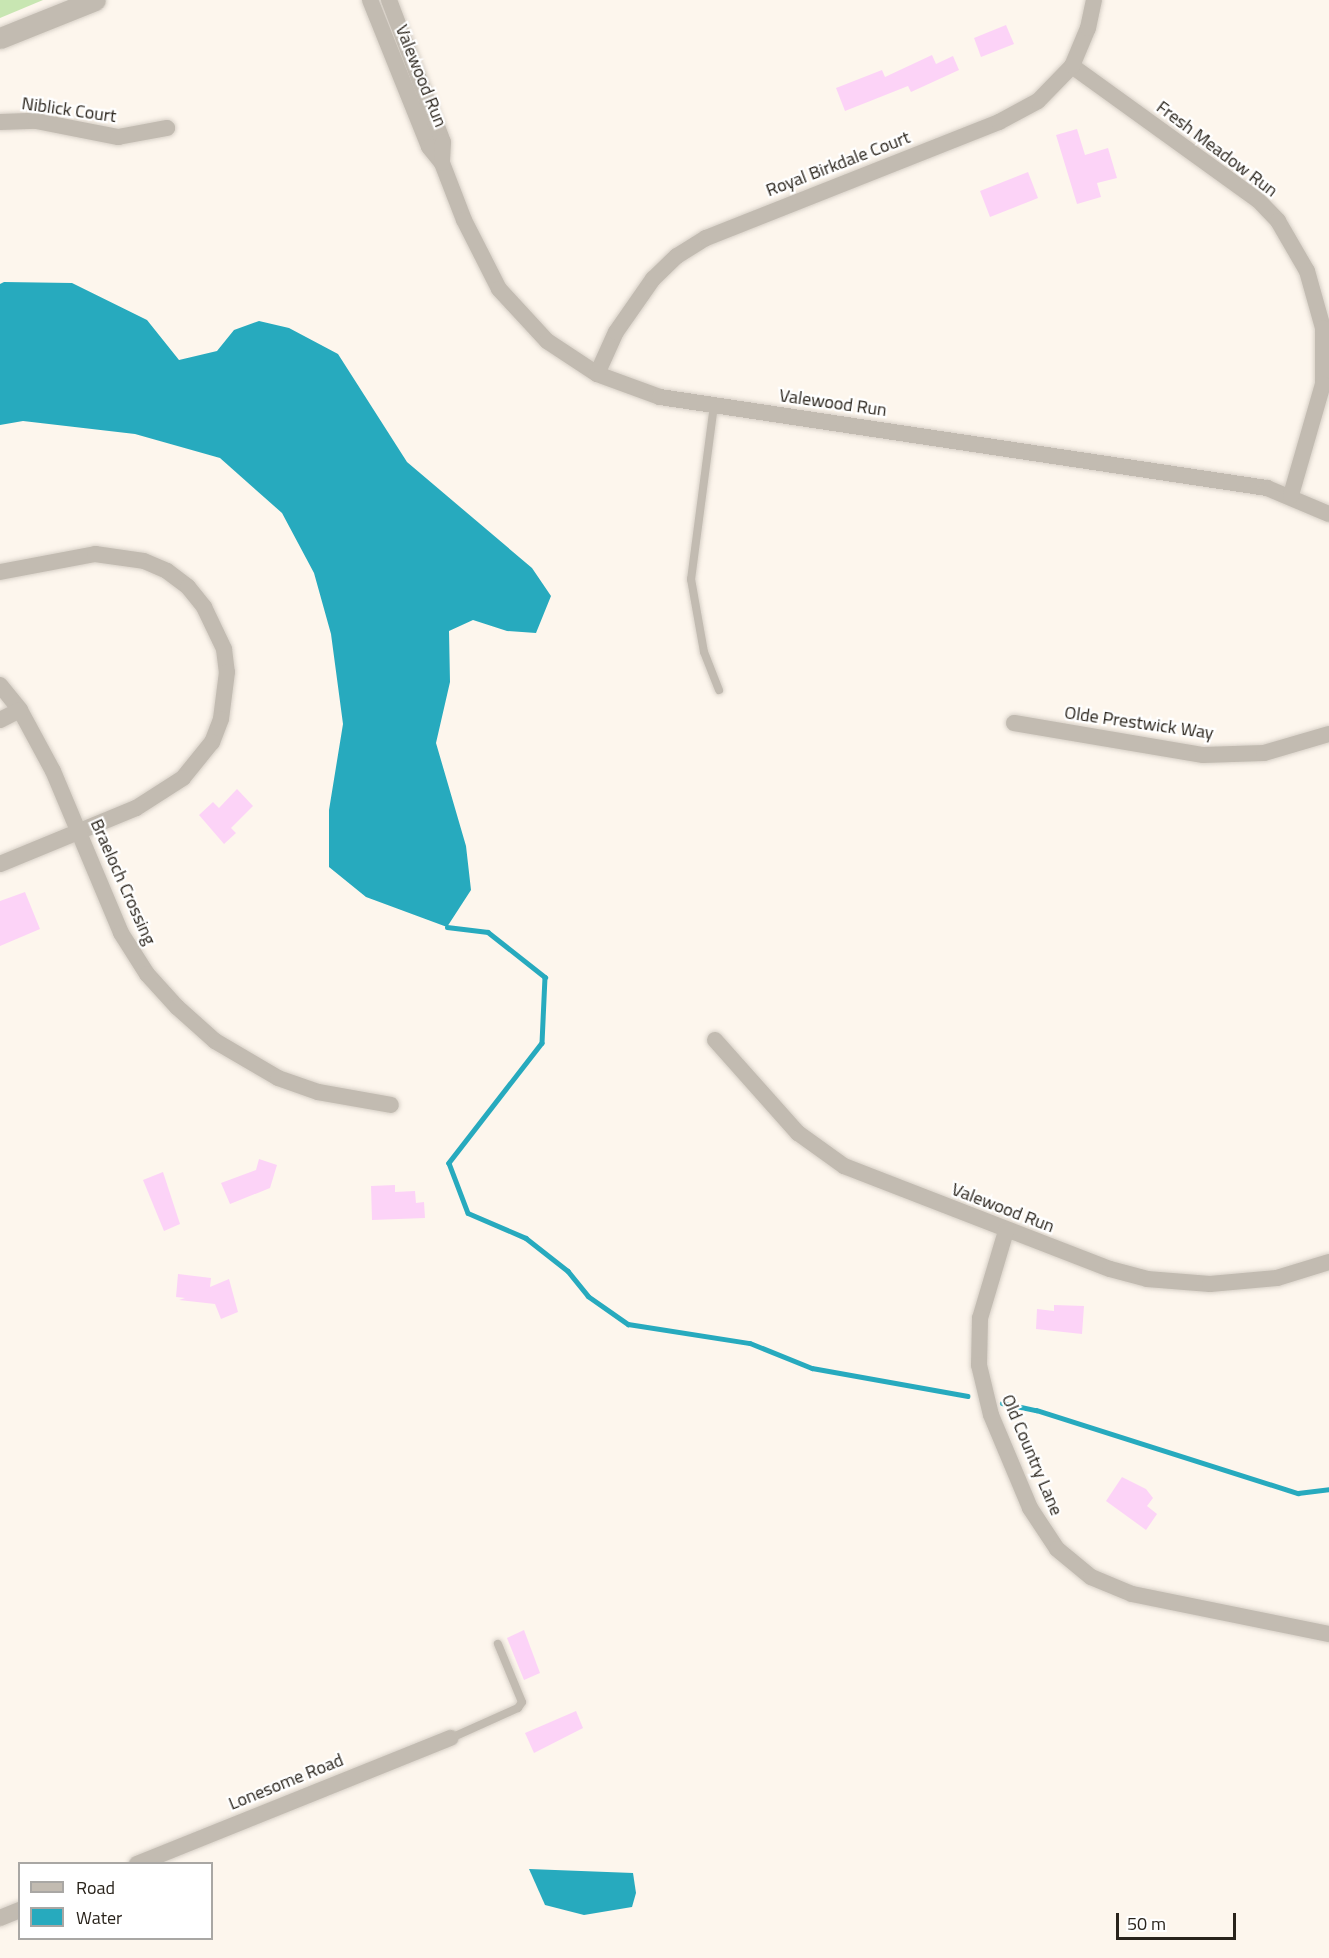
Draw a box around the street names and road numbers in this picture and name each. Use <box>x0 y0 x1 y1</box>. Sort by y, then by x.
street label: Valewood Run <box>391 22 451 130</box>
street label: Niblick Court <box>20 93 118 127</box>
street label: Fresh Meadow Run <box>1152 96 1282 202</box>
street label: Royal Birkdale Court <box>763 127 913 201</box>
street label: Valewood Run <box>778 385 888 421</box>
street label: Olde Prestwick Way <box>1063 702 1215 744</box>
street label: Braeloch Crossing <box>86 816 160 948</box>
street label: Valewood Run <box>948 1178 1058 1238</box>
street label: Old Country Lane <box>997 1391 1067 1519</box>
street label: Lonesome Road <box>226 1749 346 1815</box>

